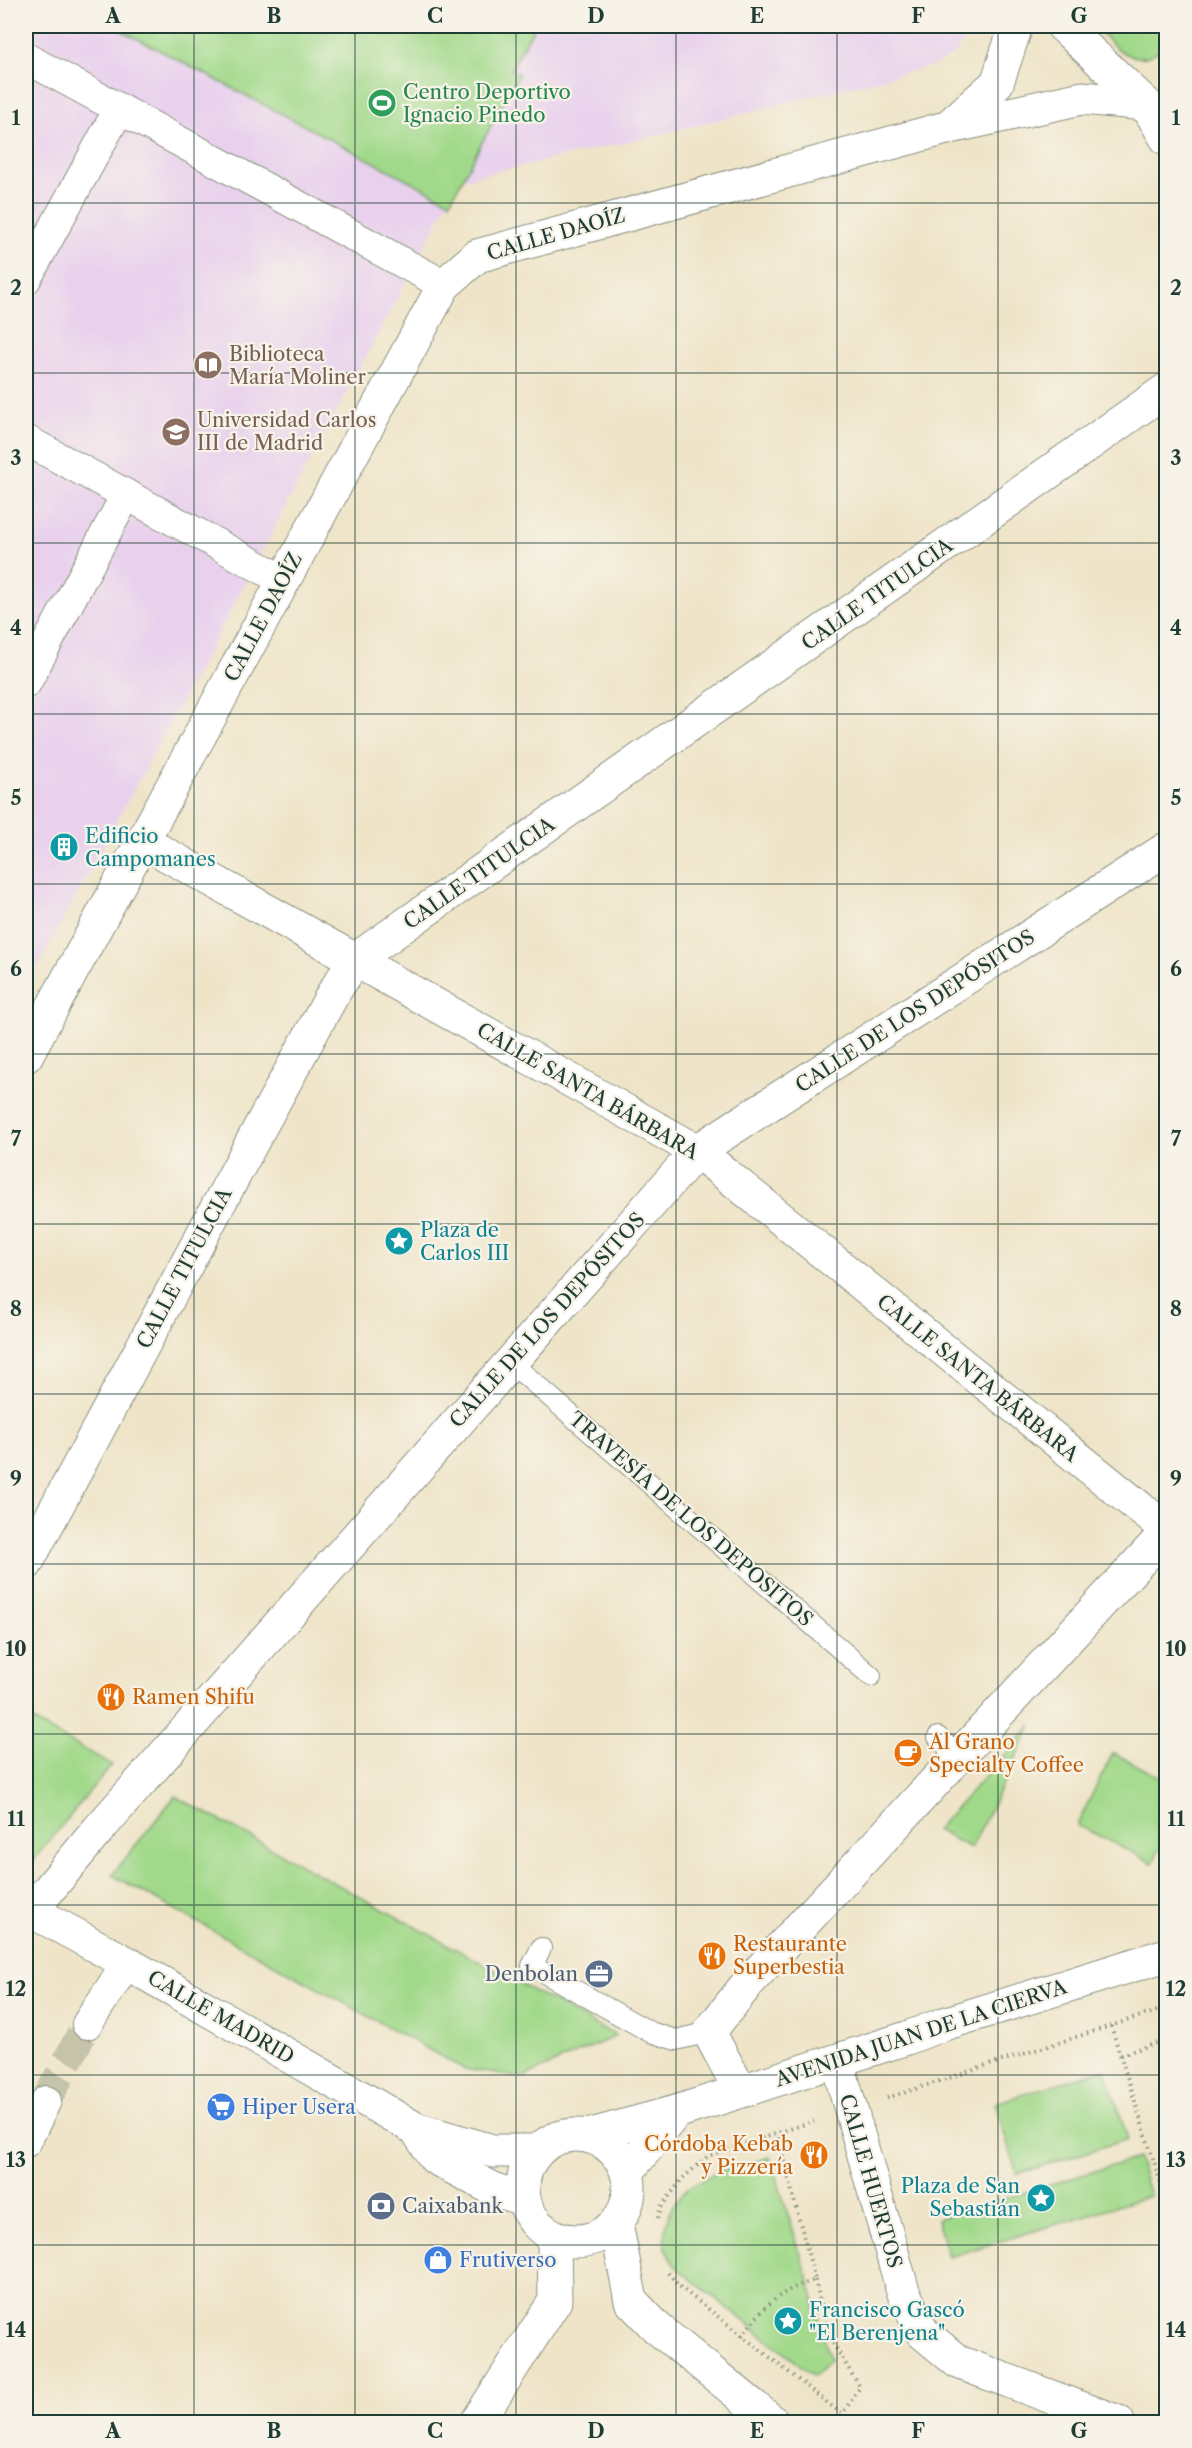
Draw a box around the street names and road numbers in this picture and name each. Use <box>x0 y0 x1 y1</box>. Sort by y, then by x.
street label: CALLE DAOÍZ <box>484 202 628 265</box>
street label: CALLE TITULCIA <box>797 532 958 655</box>
street label: CALLE DAOÍZ <box>218 548 307 686</box>
street label: CALLE TITULCIA <box>399 811 560 934</box>
street label: CALLE DE LOS DEPÓSITOS <box>790 924 1039 1097</box>
street label: CALLE SANTA BÁRBARA <box>473 1017 705 1165</box>
street label: CALLE TITULCIA <box>131 1182 237 1353</box>
street label: CALLE DE LOS DEPÓSITOS <box>444 1207 650 1432</box>
street label: CALLE SANTA BÁRBARA <box>872 1289 1085 1467</box>
street label: TRAVESÍA DE LOS DEPOSITOS <box>564 1406 818 1631</box>
street label: CALLE MADRID <box>144 1965 298 2069</box>
street label: AVENIDA JUAN DE LA CIERVA <box>771 1974 1071 2092</box>
street label: CALLE HUERTOS <box>835 2091 907 2271</box>

